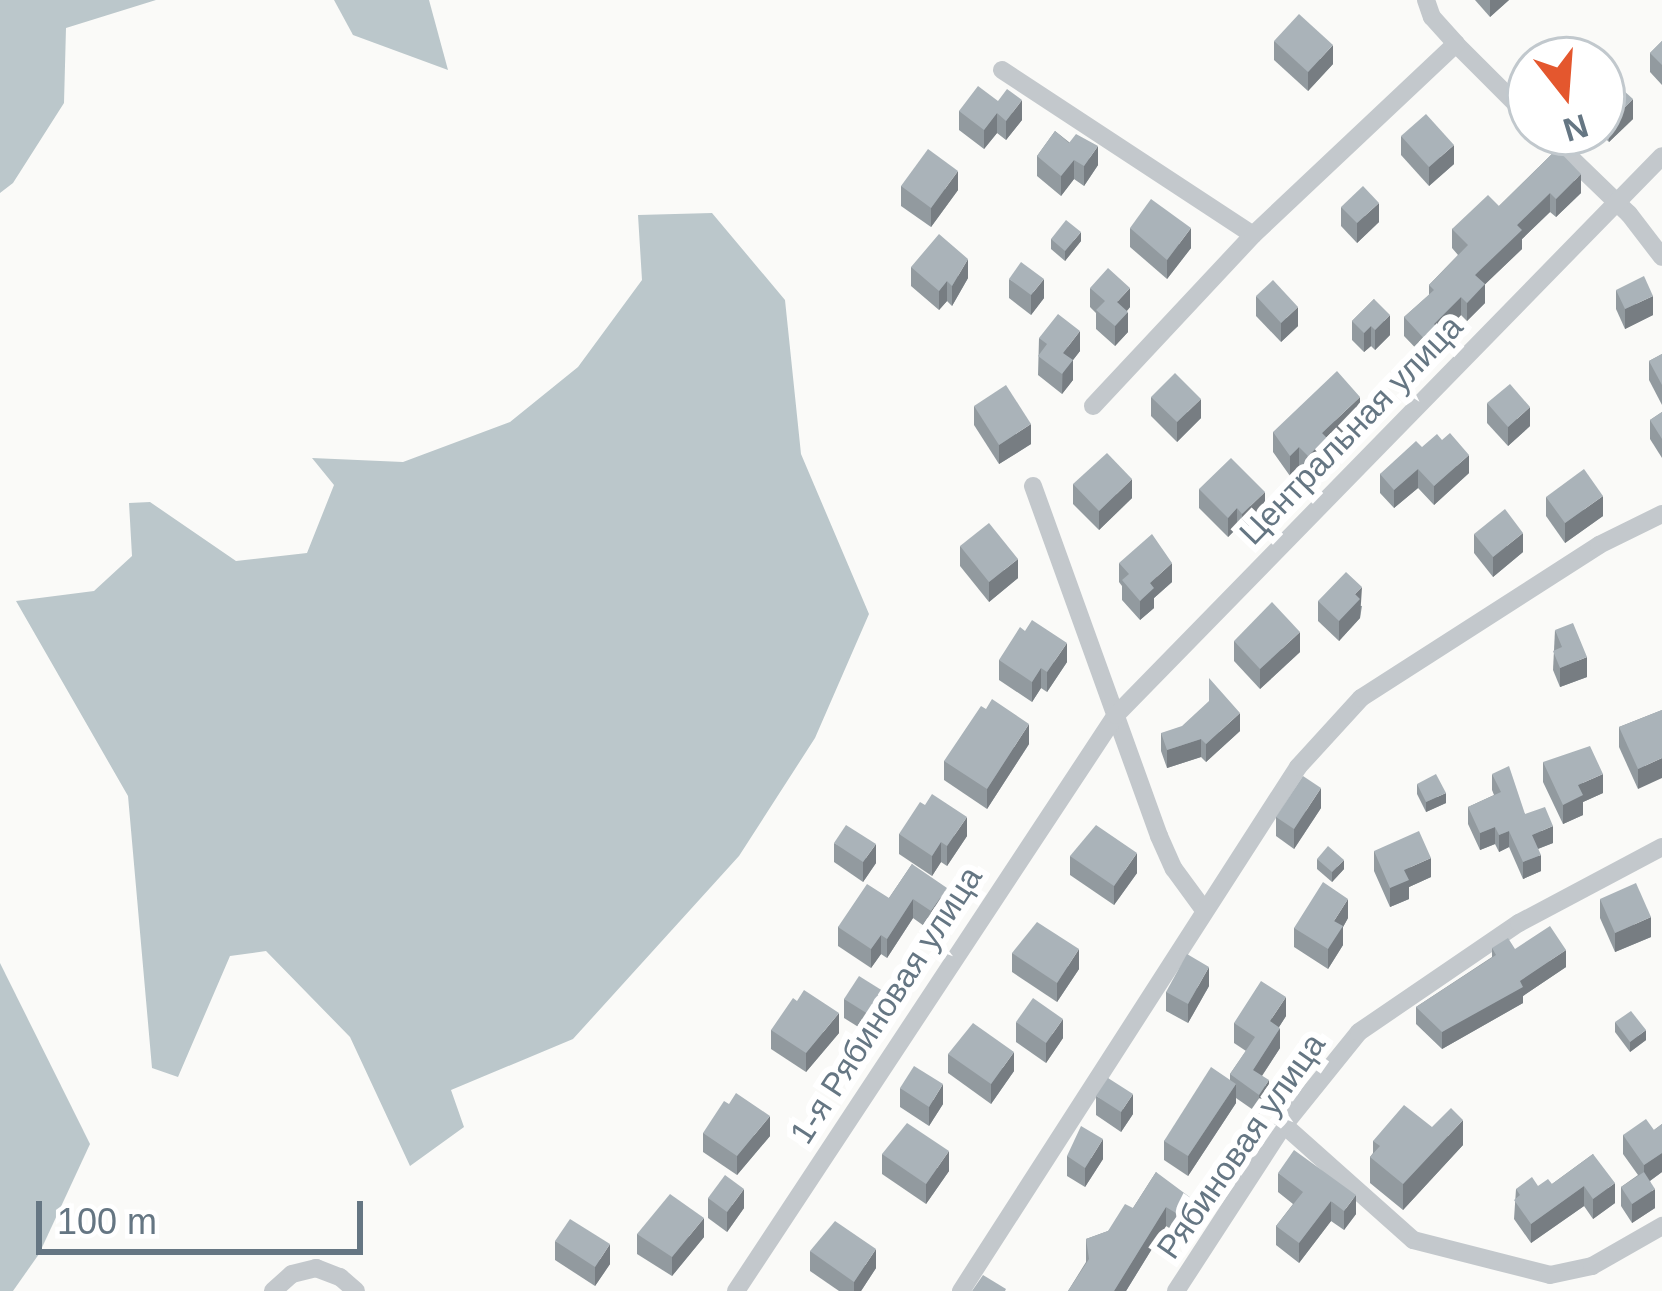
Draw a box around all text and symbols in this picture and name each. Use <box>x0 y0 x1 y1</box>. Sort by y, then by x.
north arrow <box>1506 36 1626 156</box>
text: N <box>1559 107 1593 149</box>
street label: Центральная улица <box>1231 307 1471 553</box>
street label: 1-я Рябиновая улица <box>782 859 990 1151</box>
street label: Рябиновая улица <box>1149 1026 1333 1266</box>
scale bar <box>42 1177 369 1251</box>
text: 100 m <box>57 1201 157 1242</box>

